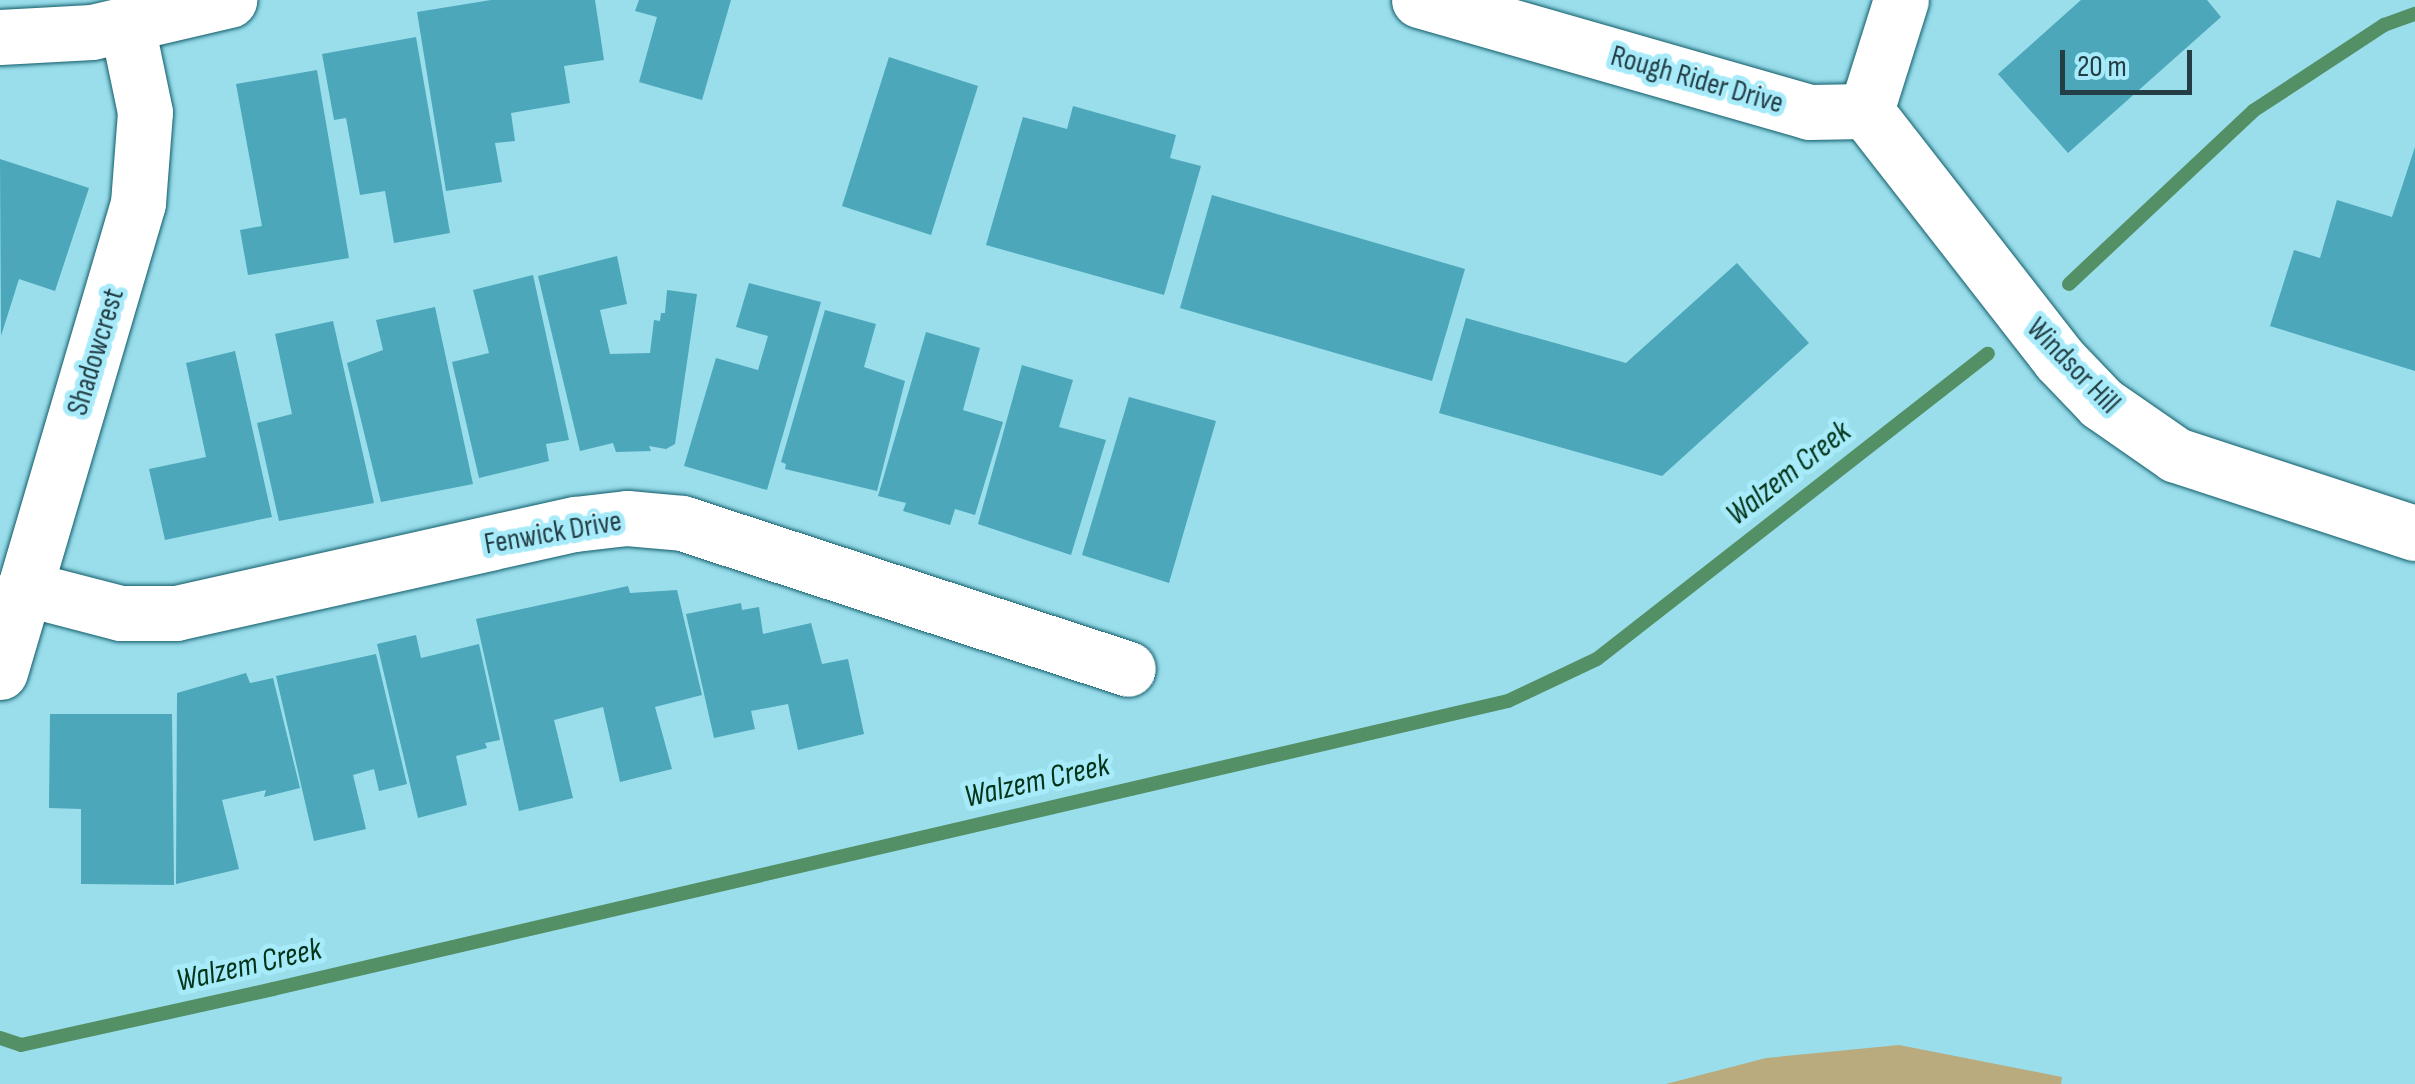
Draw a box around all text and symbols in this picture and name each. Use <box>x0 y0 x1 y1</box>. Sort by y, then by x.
scale bar <box>2065 30 2198 92</box>
street label: Rough Rider Drive <box>1607 38 1787 122</box>
text: 20 m <box>2077 49 2127 85</box>
street label: Shadowcrest <box>60 284 132 420</box>
street label: Windsor Hill <box>2019 311 2127 421</box>
water label: Walzem Creek <box>1719 413 1859 535</box>
street label: Fenwick Drive <box>481 503 625 563</box>
water label: Walzem Creek <box>961 747 1113 817</box>
water label: Walzem Creek <box>173 931 325 1001</box>

